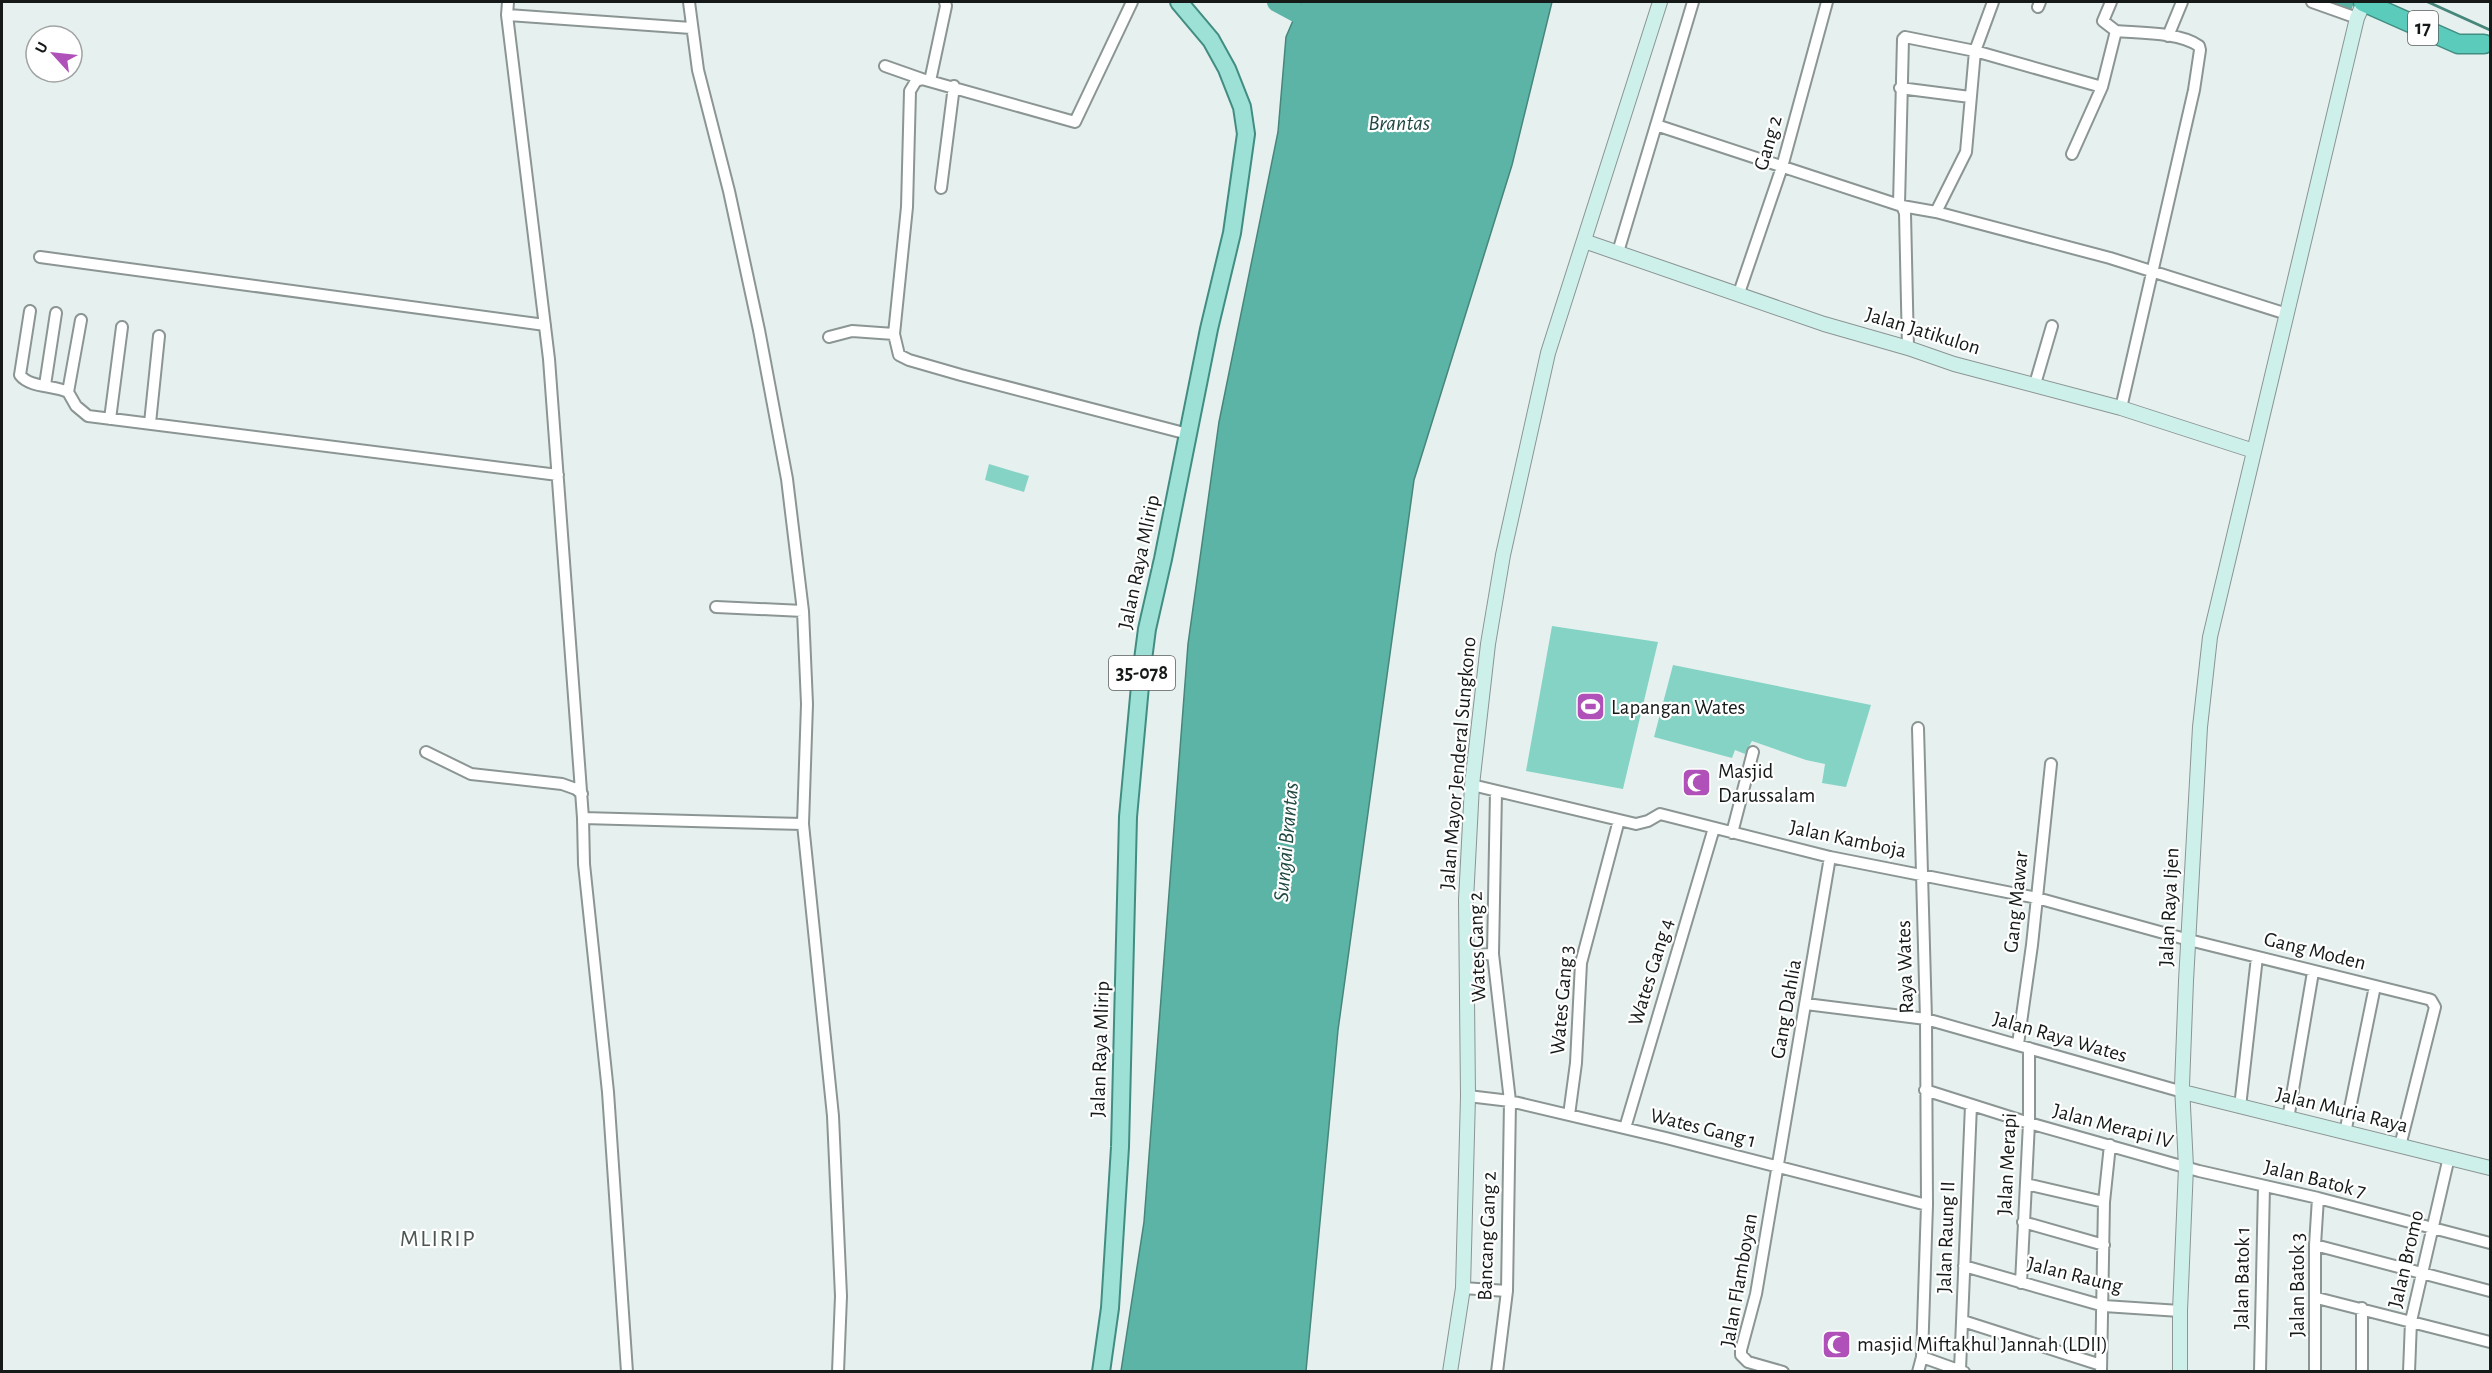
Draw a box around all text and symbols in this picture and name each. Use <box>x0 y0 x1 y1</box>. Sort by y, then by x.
road number: 17 <box>2408 11 2438 45</box>
north arrow <box>24 24 84 84</box>
text: U <box>32 39 51 56</box>
water label: Brantas <box>1368 112 1430 134</box>
street label: Gang 2 <box>1750 113 1786 173</box>
street label: Jalan Jatikulon <box>1863 304 1983 358</box>
street label: Jalan Raya Mlirip <box>1115 493 1163 631</box>
street label: Jalan Mayor Jenderal Sungkono <box>1436 636 1480 890</box>
road number: 35-078 <box>1109 656 1175 690</box>
sports icon: Lapangan Wates <box>1574 691 1606 723</box>
place label: Lapangan Wates <box>1611 697 1745 718</box>
place label: Masjid Darussalam <box>1718 761 1815 806</box>
mosque icon: Masjid Darussalam <box>1681 767 1713 799</box>
water label: Sungai Brantas <box>1270 781 1302 903</box>
street label: Jalan Kamboja <box>1788 816 1909 862</box>
street label: Jalan Raya Ijen <box>2155 847 2183 967</box>
street label: Gang Mawar <box>2000 850 2032 954</box>
street label: Wates Gang 2 <box>1465 891 1489 1003</box>
street label: Wates Gang 4 <box>1625 916 1677 1028</box>
street label: Raya Wates <box>1893 920 1917 1014</box>
street label: Gang Moden <box>2262 928 2368 974</box>
street label: Wates Gang 3 <box>1547 944 1577 1056</box>
street label: Gang Dahlia <box>1767 957 1805 1060</box>
street label: Jalan Raya Mlirip <box>1087 980 1113 1118</box>
street label: Jalan Raya Wates <box>1991 1008 2129 1066</box>
street label: Jalan Muria Raya <box>2274 1083 2411 1137</box>
street label: Jalan Merapi IV <box>2051 1100 2175 1152</box>
street label: Wates Gang 1 <box>1648 1105 1758 1151</box>
street label: Jalan Merapi <box>1994 1112 2020 1216</box>
street label: Jalan Batok 7 <box>2262 1156 2368 1202</box>
street label: Bancang Gang 2 <box>1474 1171 1500 1301</box>
street label: Jalan Raung II <box>1934 1181 1958 1293</box>
street label: Jalan Bromo <box>2385 1208 2427 1310</box>
street label: Jalan Flamboyan <box>1717 1212 1761 1348</box>
street label: Jalan Batok 1 <box>2231 1226 2253 1330</box>
district label: MLIRIP <box>400 1227 476 1251</box>
street label: Jalan Batok 3 <box>2287 1233 2308 1337</box>
street label: Jalan Raung <box>2025 1253 2125 1297</box>
mosque icon: masjid Miftakhul Jannah (LDII) <box>1820 1328 1852 1360</box>
place label: masjid Miftakhul Jannah (LDII) <box>1857 1334 2108 1355</box>

